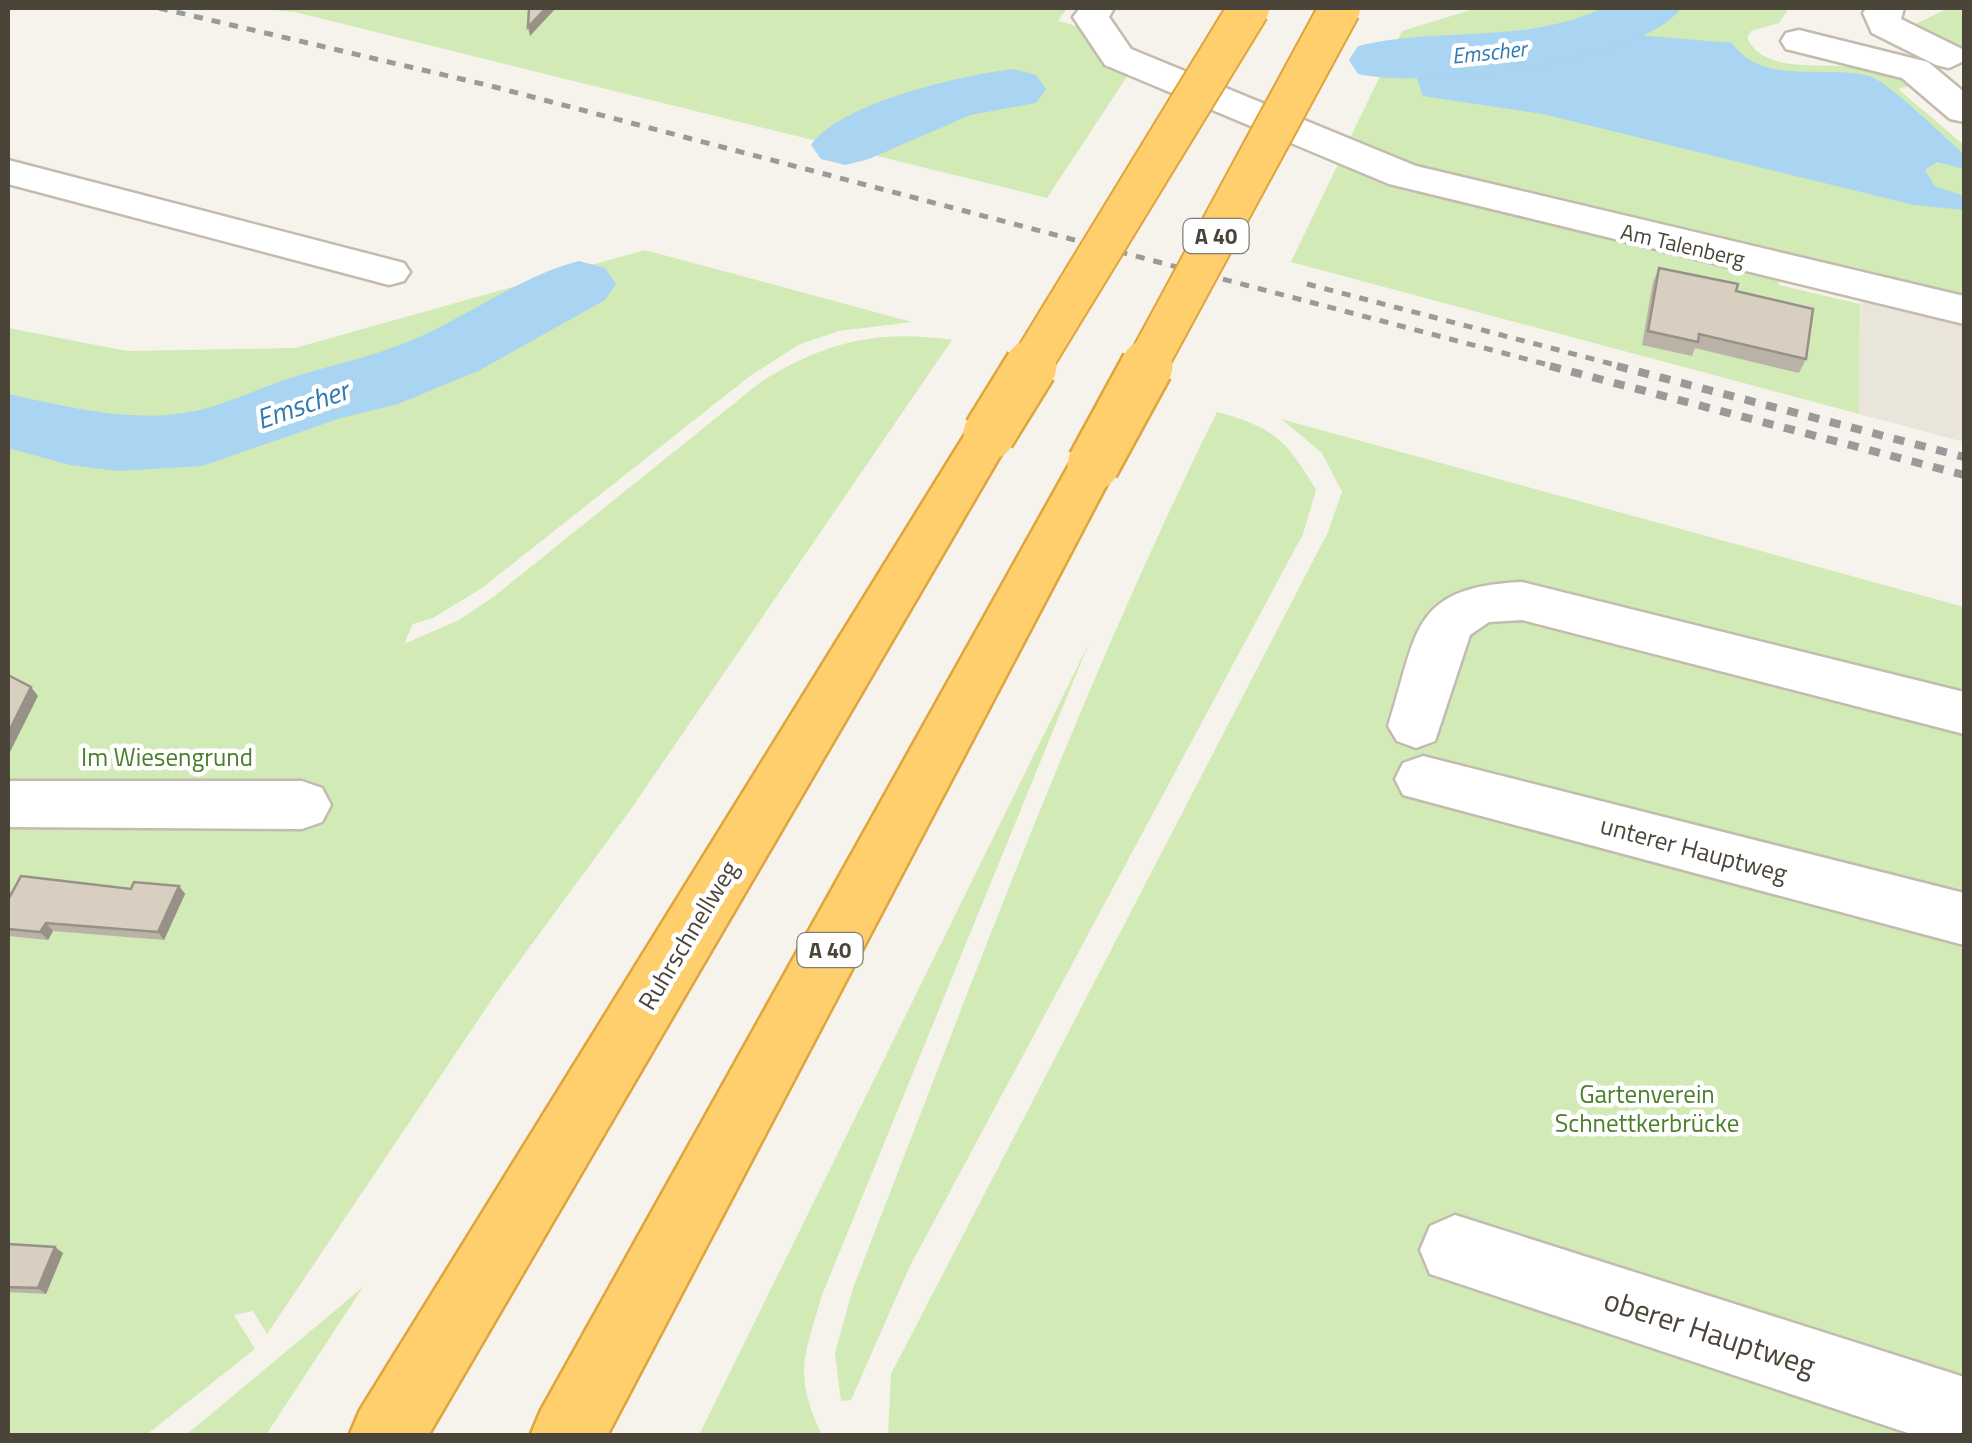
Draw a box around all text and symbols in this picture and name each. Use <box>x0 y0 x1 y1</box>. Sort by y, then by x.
water label: Emscher <box>1450 31 1531 73</box>
street label: Am Talenberg <box>1618 214 1748 276</box>
road number: A 40 <box>1184 219 1248 253</box>
water label: Emscher <box>250 367 357 440</box>
park label: Im Wiesengrund <box>81 738 253 776</box>
street label: unterer Hauptweg <box>1596 806 1792 892</box>
street label: Ruhrschnellweg <box>628 853 748 1017</box>
road number: A 40 <box>798 933 862 967</box>
park label: Gartenverein Schnettkerbrücke <box>1555 1075 1739 1142</box>
street label: oberer Hauptweg <box>1598 1276 1822 1388</box>

